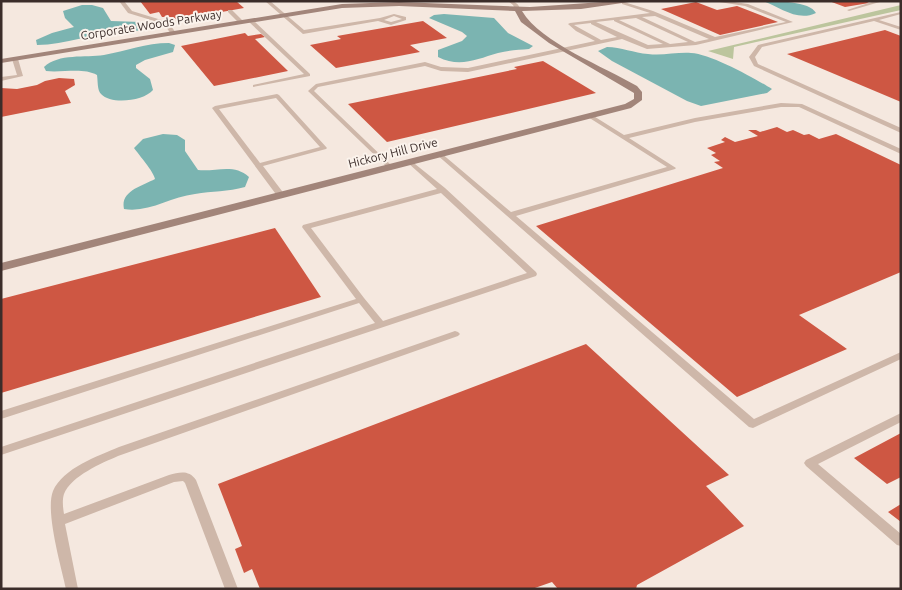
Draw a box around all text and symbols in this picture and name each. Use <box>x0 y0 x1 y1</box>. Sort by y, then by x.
street label: Corporate Woods Parkway <box>79 7 223 42</box>
street label: Hickory Hill Drive <box>347 135 439 170</box>

